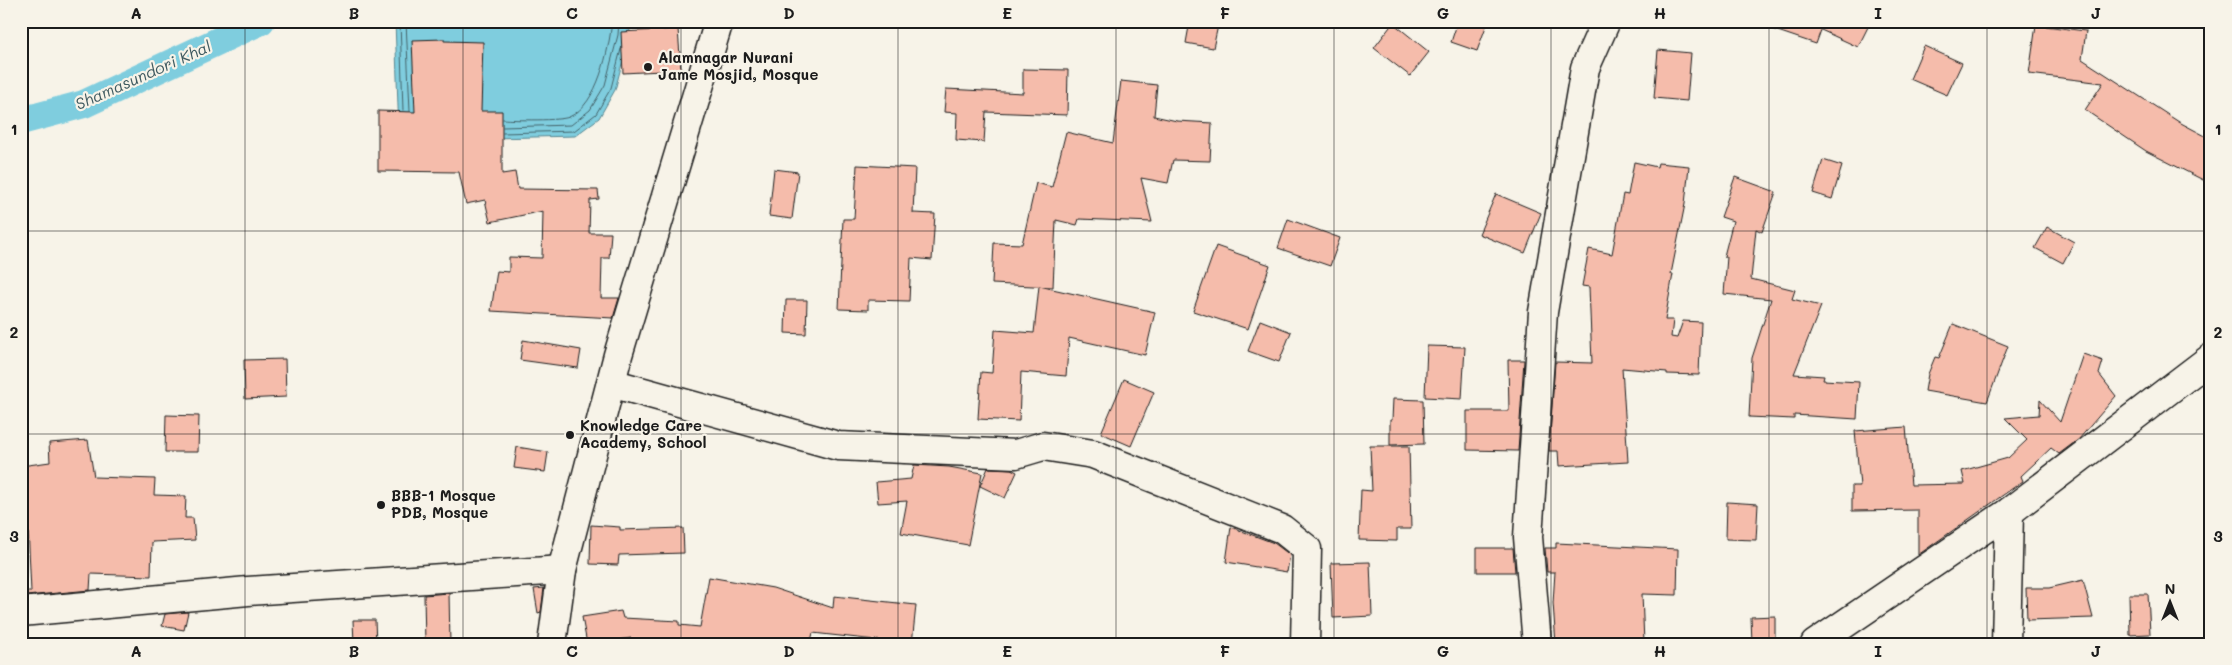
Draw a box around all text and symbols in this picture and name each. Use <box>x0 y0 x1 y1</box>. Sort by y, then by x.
text: A <box>130 2 142 23</box>
text: B <box>349 2 359 23</box>
text: C <box>566 2 578 23</box>
text: D <box>783 2 795 23</box>
text: E <box>1002 2 1012 23</box>
text: F <box>1220 2 1230 23</box>
text: G <box>1437 2 1449 23</box>
text: H <box>1654 2 1666 23</box>
text: I <box>1874 2 1882 23</box>
text: J <box>2091 2 2101 23</box>
water label: Shamasundori Khal <box>72 35 214 114</box>
place label: Alamnagar Nurani Jame Mosjid, Mosque <box>658 47 818 84</box>
marker: Alamnagar Nurani Jame Mosjid, Mosque <box>642 61 654 73</box>
text: 1 <box>10 118 18 139</box>
text: 1 <box>2214 118 2222 139</box>
text: 2 <box>10 321 19 342</box>
text: 2 <box>2214 321 2223 342</box>
place label: Knowledge Care Academy, School <box>580 415 706 452</box>
marker: Knowledge Care Academy, School <box>564 429 576 441</box>
place label: BBB-1 Mosque PDB, Mosque <box>391 485 496 522</box>
marker: BBB-1 Mosque PDB, Mosque <box>375 499 387 511</box>
text: 3 <box>9 525 19 546</box>
text: 3 <box>2213 525 2223 546</box>
north arrow <box>2144 578 2194 628</box>
text: N <box>2165 579 2175 598</box>
text: A <box>130 640 142 661</box>
text: B <box>349 640 359 661</box>
text: C <box>566 640 578 661</box>
text: D <box>783 640 795 661</box>
text: E <box>1002 640 1012 661</box>
text: F <box>1220 640 1230 661</box>
text: G <box>1437 640 1449 661</box>
text: H <box>1654 640 1666 661</box>
text: I <box>1874 640 1882 661</box>
text: J <box>2091 640 2101 661</box>

